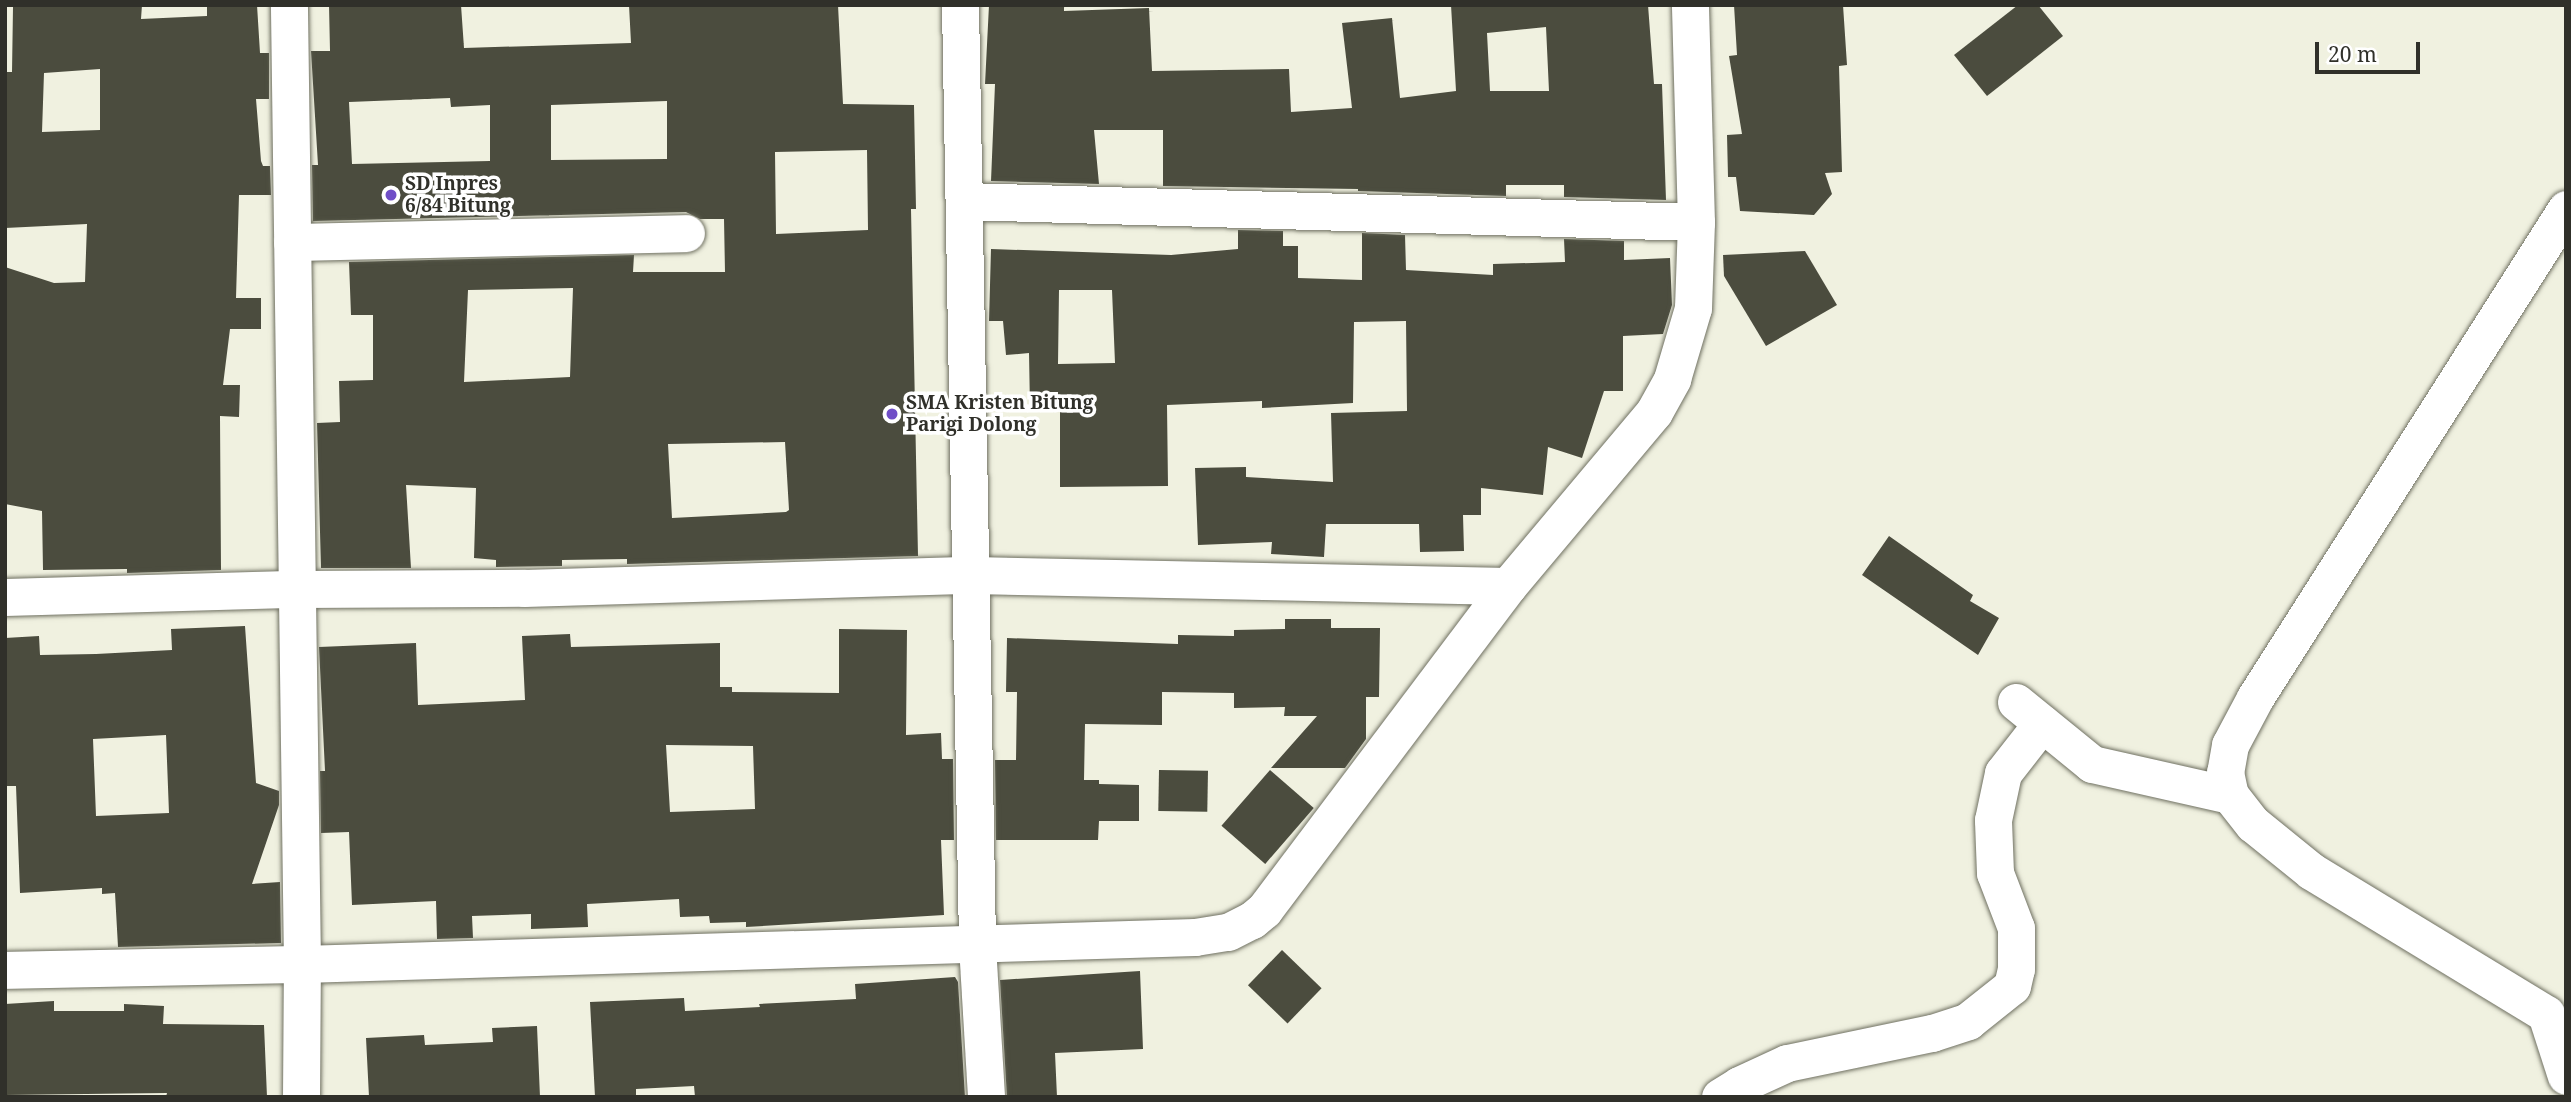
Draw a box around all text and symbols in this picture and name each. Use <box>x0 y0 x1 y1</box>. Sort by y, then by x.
scale bar <box>2319 28 2424 72</box>
text: 20 m <box>2328 40 2377 68</box>
place label: SD Inpres 6/84 Bitung <box>405 173 511 217</box>
marker: SD Inpres 6/84 Bitung <box>383 187 399 203</box>
place label: SMA Kristen Bitung Parigi Dolong <box>906 392 1093 436</box>
marker: SMA Kristen Bitung Parigi Dolong <box>884 406 900 422</box>

